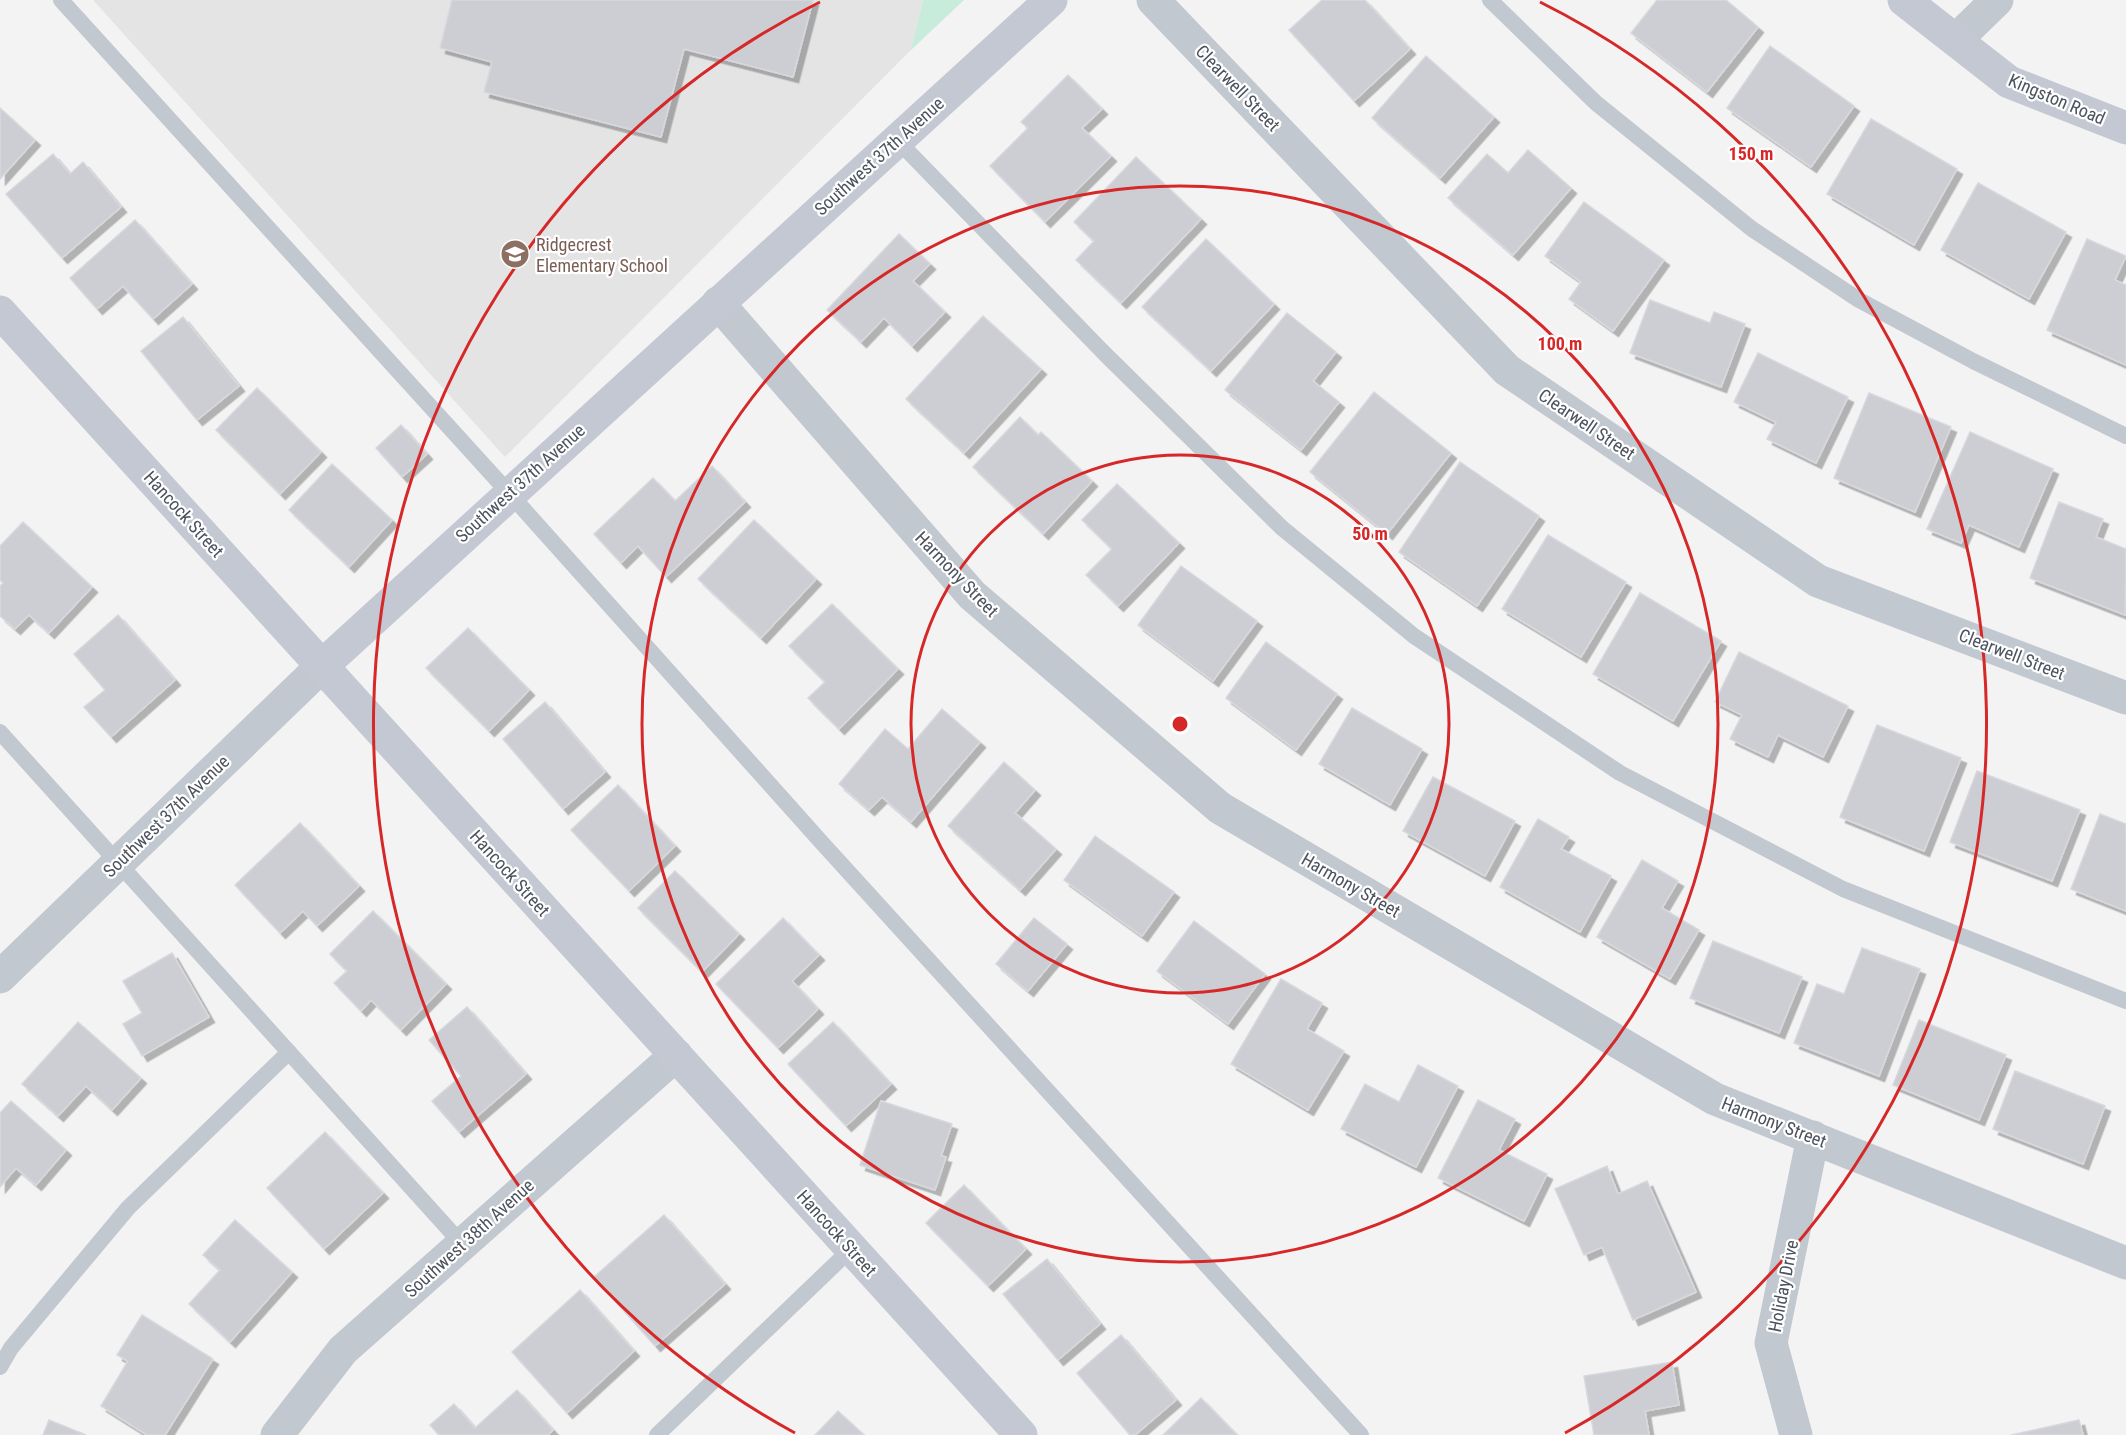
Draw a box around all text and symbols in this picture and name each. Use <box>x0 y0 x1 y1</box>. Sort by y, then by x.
street label: Clearwell Street <box>1192 41 1284 135</box>
street label: Kingston Road <box>2006 69 2108 129</box>
street label: Southwest 37th Avenue <box>810 92 948 220</box>
text: 150 m <box>1729 143 1773 164</box>
place label: Ridgecrest Elementary School <box>536 234 668 276</box>
school or university icon: Ridgecrest Elementary School <box>499 238 531 270</box>
text: 100 m <box>1538 333 1582 354</box>
street label: Clearwell Street <box>1535 384 1639 464</box>
street label: Southwest 37th Avenue <box>451 419 589 547</box>
street label: Hancock Street <box>140 467 228 561</box>
text: 50 m <box>1352 523 1388 544</box>
street label: Harmony Street <box>911 527 1003 621</box>
street label: Clearwell Street <box>1956 624 2068 684</box>
centre of rings <box>1170 714 1190 734</box>
street label: Southwest 37th Avenue <box>99 751 233 881</box>
street label: Hancock Street <box>466 826 554 920</box>
street label: Harmony Street <box>1298 848 1404 922</box>
street label: Harmony Street <box>1719 1092 1829 1152</box>
street label: Southwest 38th Avenue <box>400 1174 538 1302</box>
street label: Hancock Street <box>793 1186 881 1280</box>
street label: Holiday Drive <box>1764 1238 1802 1334</box>

